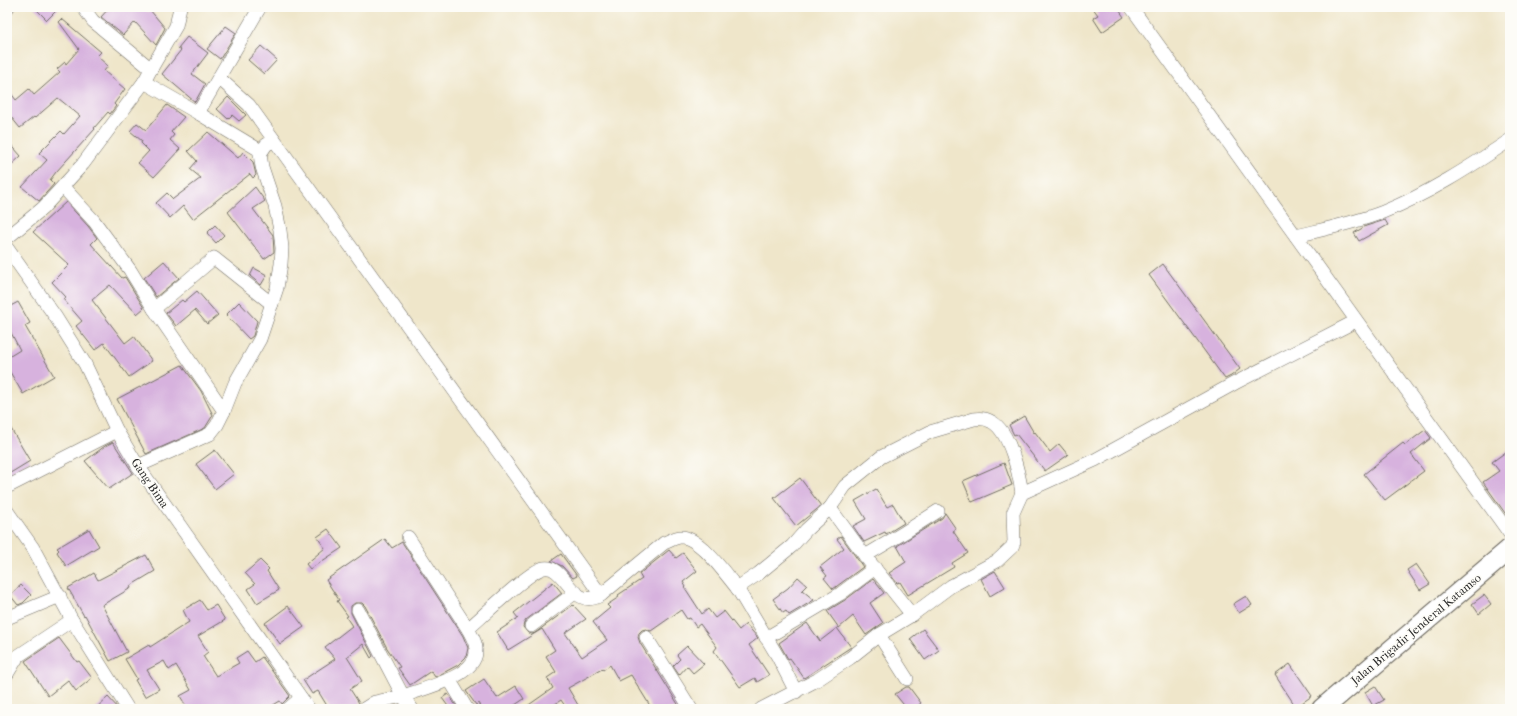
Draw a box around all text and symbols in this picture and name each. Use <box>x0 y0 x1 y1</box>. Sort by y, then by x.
street label: Gang Bima <box>128 456 172 511</box>
street label: Jalan Brigadir Jenderal Katamso <box>1347 571 1484 688</box>

